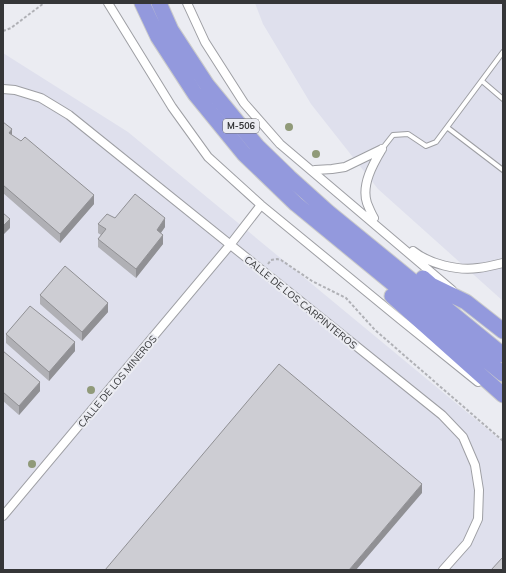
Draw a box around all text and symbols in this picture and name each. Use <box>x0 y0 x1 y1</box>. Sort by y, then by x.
road number: M-506 <box>223 119 259 133</box>
street label: CALLE DE LOS CARPINTEROS <box>242 253 360 352</box>
street label: CALLE DE LOS MINEROS <box>75 333 160 430</box>

